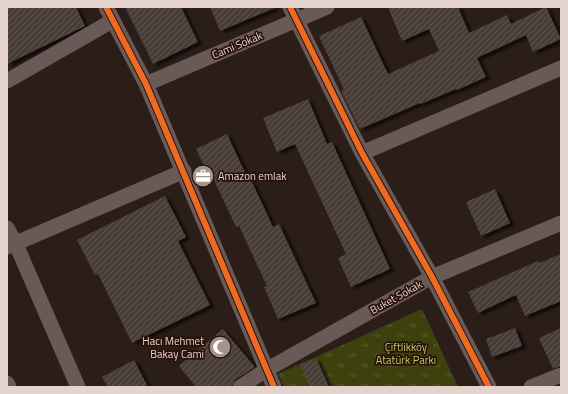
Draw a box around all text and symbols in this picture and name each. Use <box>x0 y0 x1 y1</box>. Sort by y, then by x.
street label: Cami Sokak <box>209 27 265 63</box>
office icon: Amazon emlak <box>190 163 216 189</box>
place label: Amazon emlak <box>218 168 287 184</box>
street label: Buket Sokak <box>367 276 426 318</box>
place label: Hacı Mehmet Bakay Cami <box>142 333 204 362</box>
mosque icon: Hacı Mehmet Bakay Cami <box>207 334 233 360</box>
park label: Çiftlikköy Atatürk Parkı <box>376 339 436 368</box>

